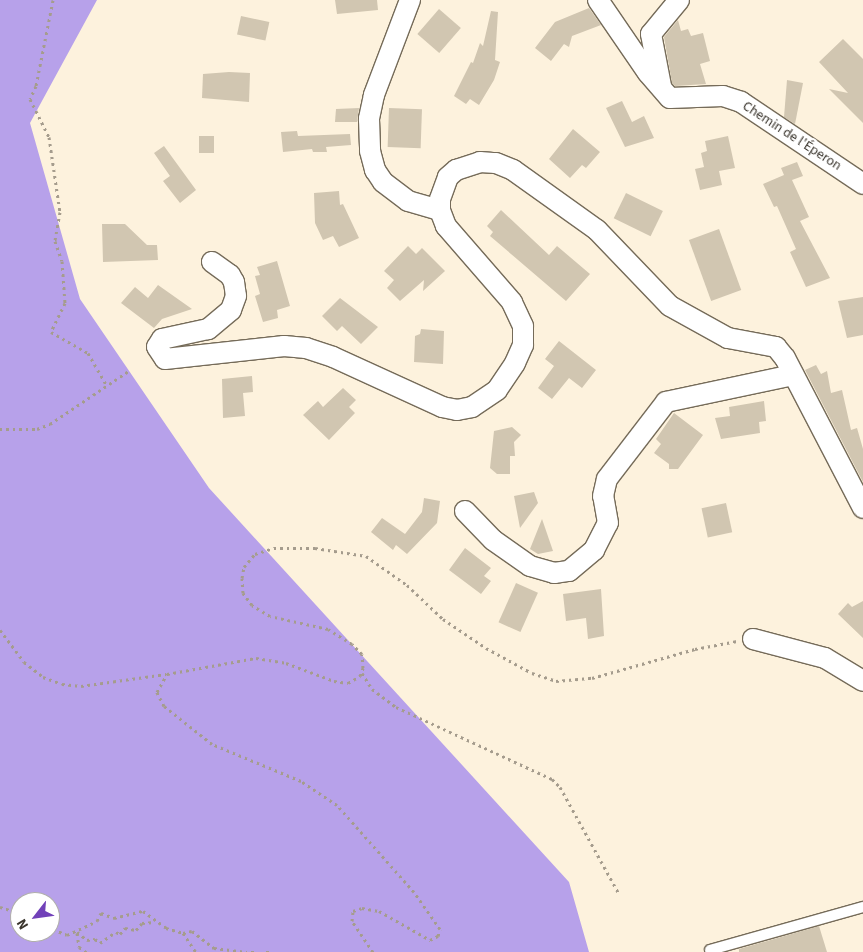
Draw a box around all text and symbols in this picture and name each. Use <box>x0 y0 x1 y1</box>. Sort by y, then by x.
street label: Chemin de l'Éperon <box>739 98 845 174</box>
north arrow <box>10 892 60 942</box>
text: N <box>12 915 34 933</box>

